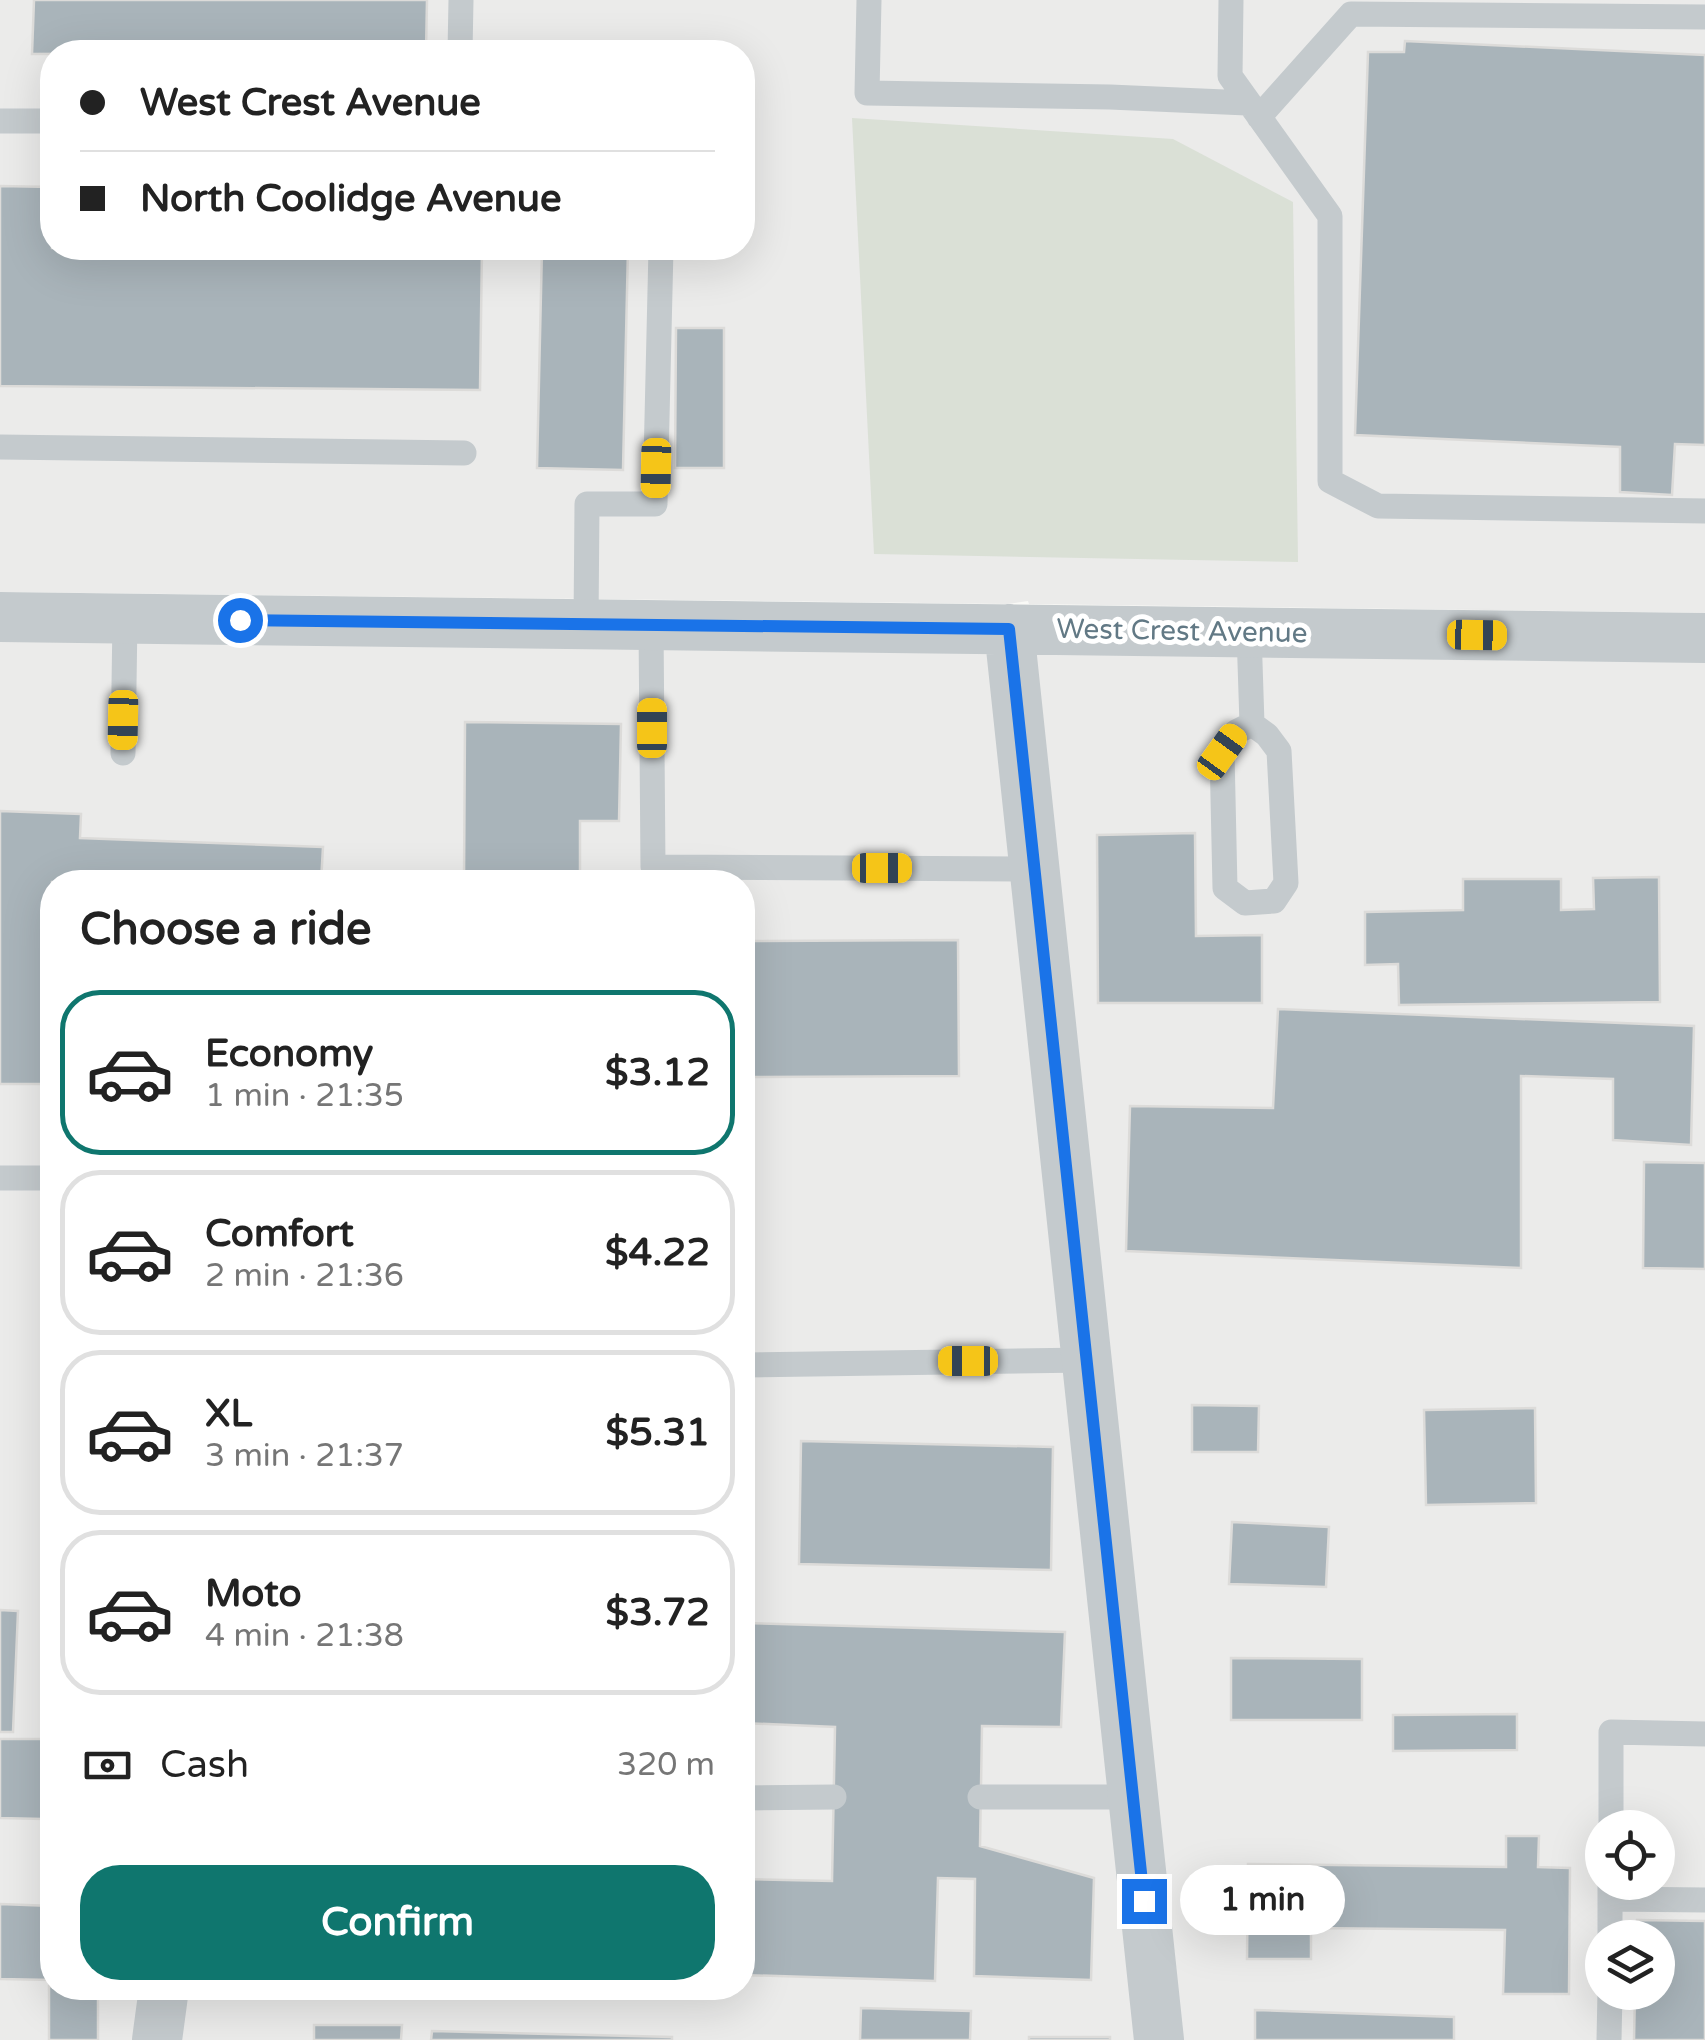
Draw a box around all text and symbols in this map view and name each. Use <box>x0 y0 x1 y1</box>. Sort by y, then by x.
text: West Crest Avenue <box>140 80 481 126</box>
text: North Coolidge Avenue <box>140 176 561 222</box>
car <box>640 438 672 498</box>
route start <box>218 598 263 643</box>
street label: West Crest Avenue <box>1056 612 1308 650</box>
car <box>1447 619 1507 651</box>
car <box>107 690 139 750</box>
car <box>637 698 667 758</box>
car <box>1192 719 1252 785</box>
car <box>852 853 912 883</box>
text: Choose a ride <box>80 903 371 957</box>
icon: car <box>85 1028 175 1118</box>
text: Economy <box>205 1031 373 1077</box>
text: $3.12 <box>605 1050 710 1096</box>
text: 1 min · 21:35 <box>205 1077 404 1115</box>
icon: car <box>85 1208 175 1298</box>
text: Comfort <box>205 1211 354 1257</box>
text: $4.22 <box>605 1230 710 1276</box>
text: 2 min · 21:36 <box>205 1257 404 1295</box>
car <box>938 1346 998 1376</box>
icon: car <box>85 1388 175 1478</box>
text: XL <box>205 1391 252 1437</box>
text: $5.31 <box>605 1410 710 1456</box>
text: 3 min · 21:37 <box>205 1437 404 1475</box>
icon: car <box>85 1568 175 1658</box>
text: Moto <box>205 1571 301 1617</box>
text: $3.72 <box>605 1590 710 1636</box>
text: 4 min · 21:38 <box>205 1617 404 1655</box>
icon: cash <box>80 1738 135 1793</box>
text: Cash <box>160 1742 249 1788</box>
text: 320 m <box>617 1746 715 1784</box>
map controls <box>1585 1810 1675 2010</box>
button: locate <box>1585 1810 1675 1900</box>
button: Confirm <box>80 1865 715 1980</box>
callout: 1 min <box>1179 1866 1344 1936</box>
route end <box>1122 1879 1167 1924</box>
text: 1 min <box>1220 1881 1305 1919</box>
button: layers <box>1585 1920 1675 2010</box>

